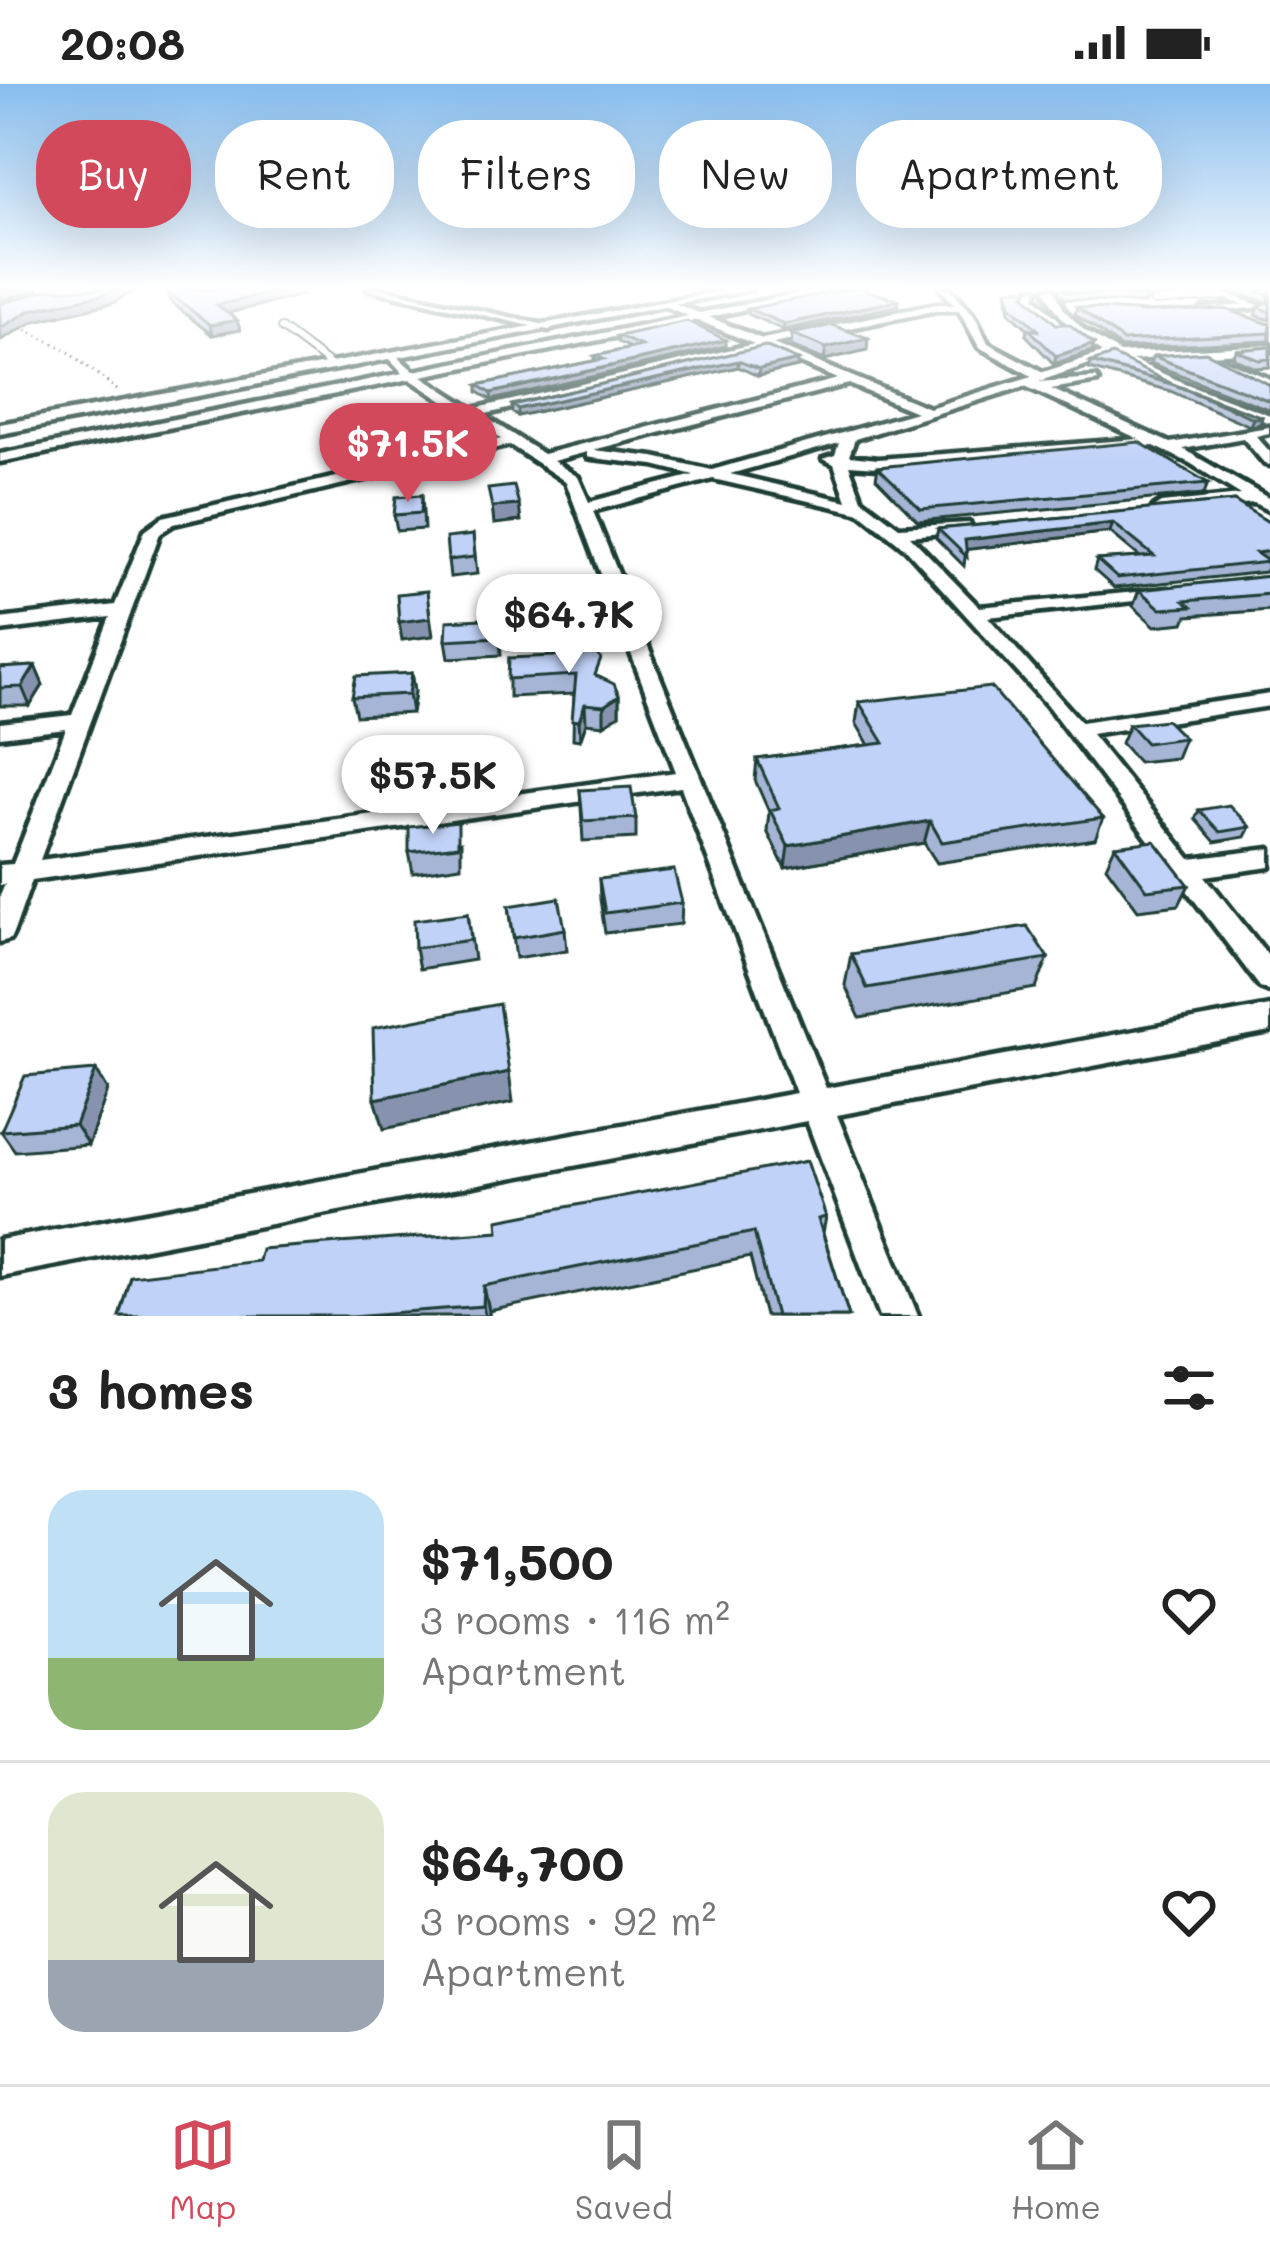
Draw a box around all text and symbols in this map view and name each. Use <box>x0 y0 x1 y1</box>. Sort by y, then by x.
text: 20:08 <box>60 13 185 71</box>
chip: Buy <box>36 120 191 228</box>
chip: Rent <box>215 120 394 228</box>
chip: Filters <box>418 120 635 228</box>
chip: New <box>659 120 832 228</box>
chip: Apartment <box>856 120 1162 228</box>
pin: $71.5K <box>310 403 506 505</box>
text: $71.5K <box>346 416 470 467</box>
pin: $64.7K <box>471 574 667 676</box>
text: $64.7K <box>503 587 635 638</box>
pin: $57.5K <box>335 735 531 837</box>
text: $57.5K <box>368 748 498 799</box>
text: 3 homes <box>48 1355 254 1422</box>
icon: filters <box>1156 1355 1222 1421</box>
text: $71,500 <box>420 1526 614 1593</box>
icon: home <box>144 1538 288 1682</box>
icon: heart <box>1156 1577 1222 1643</box>
text: 3 rooms · 116 m² <box>420 1593 730 1644</box>
text: Apartment <box>420 1644 626 1695</box>
text: $64,700 <box>420 1827 624 1894</box>
icon: home <box>144 1840 288 1984</box>
icon: heart <box>1156 1879 1222 1945</box>
text: 3 rooms · 92 m² <box>420 1894 716 1945</box>
text: Apartment <box>420 1945 626 1996</box>
tab: Map <box>169 2112 236 2227</box>
tab: Saved <box>575 2112 673 2227</box>
tab: Home <box>1011 2112 1101 2227</box>

